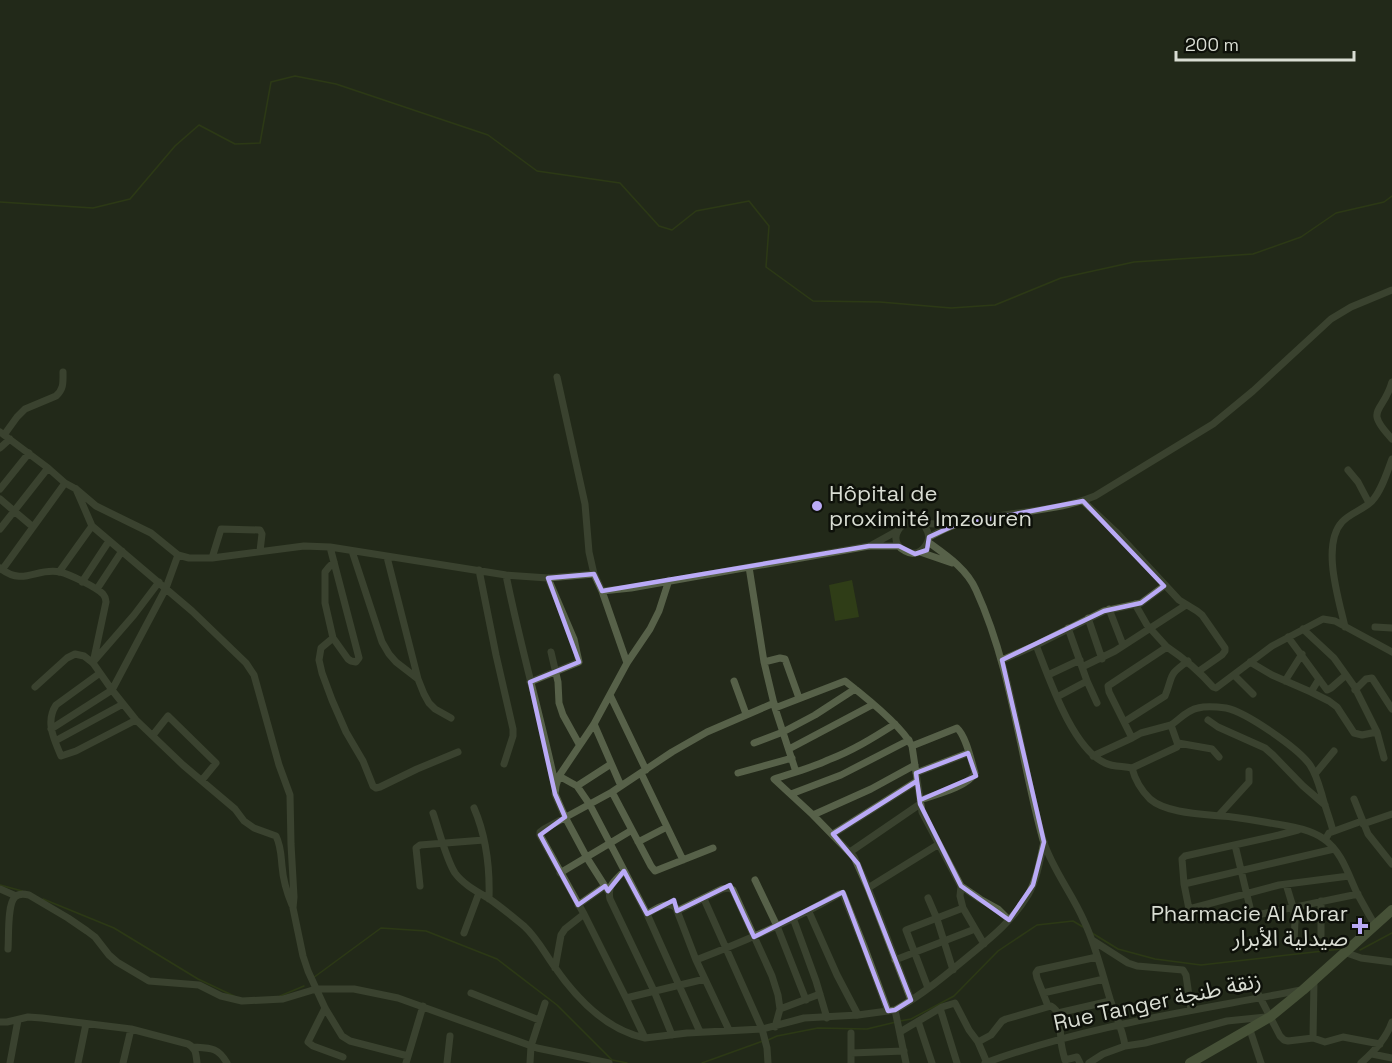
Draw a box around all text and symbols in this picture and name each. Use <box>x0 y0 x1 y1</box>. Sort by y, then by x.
scale bar <box>1176 24 1354 62</box>
text: 200 m <box>1185 33 1239 56</box>
place label: Hôpital de proximité Imzouren <box>829 479 1032 532</box>
marker: Hôpital de proximité Imzouren <box>810 499 824 513</box>
place label: Pharmacie Al Abrar صيدلية الأبرار <box>1151 899 1348 952</box>
marker: Pharmacie Al Abrar صيدلية الأبرار <box>1353 919 1367 933</box>
street label: Rue Tanger زنقة طنجة <box>1051 965 1263 1037</box>

